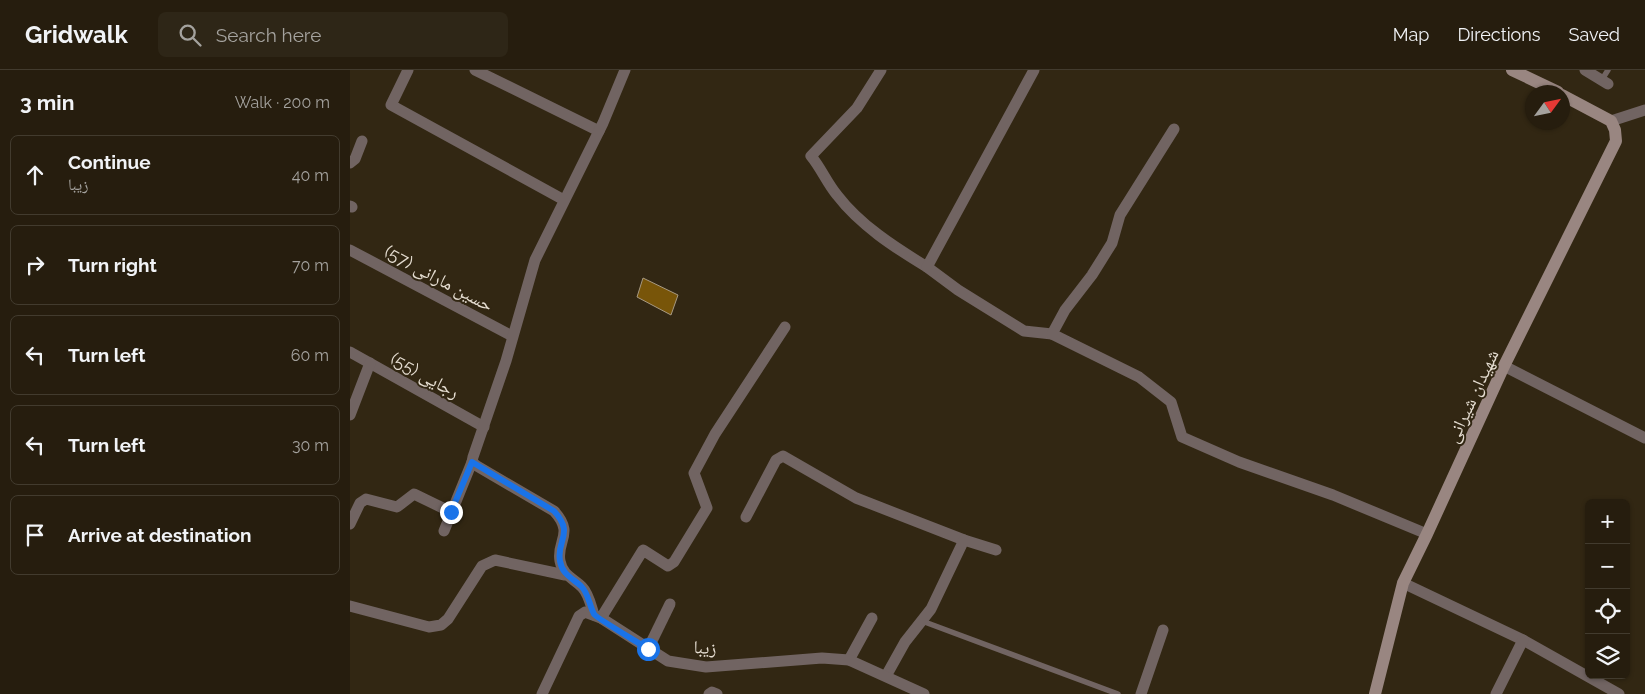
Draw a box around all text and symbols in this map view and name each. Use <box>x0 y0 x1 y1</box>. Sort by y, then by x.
search box <box>158 12 508 57</box>
text: Gridwalk <box>25 20 128 49</box>
icon: search <box>176 21 204 49</box>
text: Search here <box>216 24 321 46</box>
text: Map <box>1393 24 1429 45</box>
text: Directions <box>1457 24 1541 45</box>
text: Saved <box>1569 24 1620 45</box>
north arrow <box>1525 85 1570 130</box>
text: 3 min <box>20 90 74 115</box>
text: Walk · 200 m <box>235 93 330 112</box>
text: Continue <box>68 151 151 173</box>
icon: ahead <box>21 161 49 189</box>
text: 40 m <box>292 166 329 185</box>
text: زیبا <box>68 175 88 194</box>
street label: حسین مارانی (57) <box>381 241 497 316</box>
icon: right <box>21 251 49 279</box>
text: Turn right <box>68 254 157 276</box>
text: 70 m <box>292 256 329 275</box>
icon: left <box>21 341 49 369</box>
text: Turn left <box>68 344 145 366</box>
text: 60 m <box>291 346 329 365</box>
street label: شهیدان شیرانی <box>1441 346 1504 446</box>
street label: رجایی (55) <box>386 348 463 403</box>
icon: left <box>21 431 49 459</box>
text: Turn left <box>68 434 145 456</box>
text: 30 m <box>292 436 329 455</box>
map controls <box>1585 499 1630 679</box>
button: + <box>1585 499 1630 544</box>
route end <box>440 501 463 524</box>
icon: arrive <box>21 521 49 549</box>
text: Arrive at destination <box>68 524 252 546</box>
button: − <box>1585 544 1630 589</box>
button: locate <box>1585 589 1630 634</box>
button: layers <box>1585 634 1630 679</box>
street label: زیبا <box>693 636 717 659</box>
route start <box>637 638 660 661</box>

